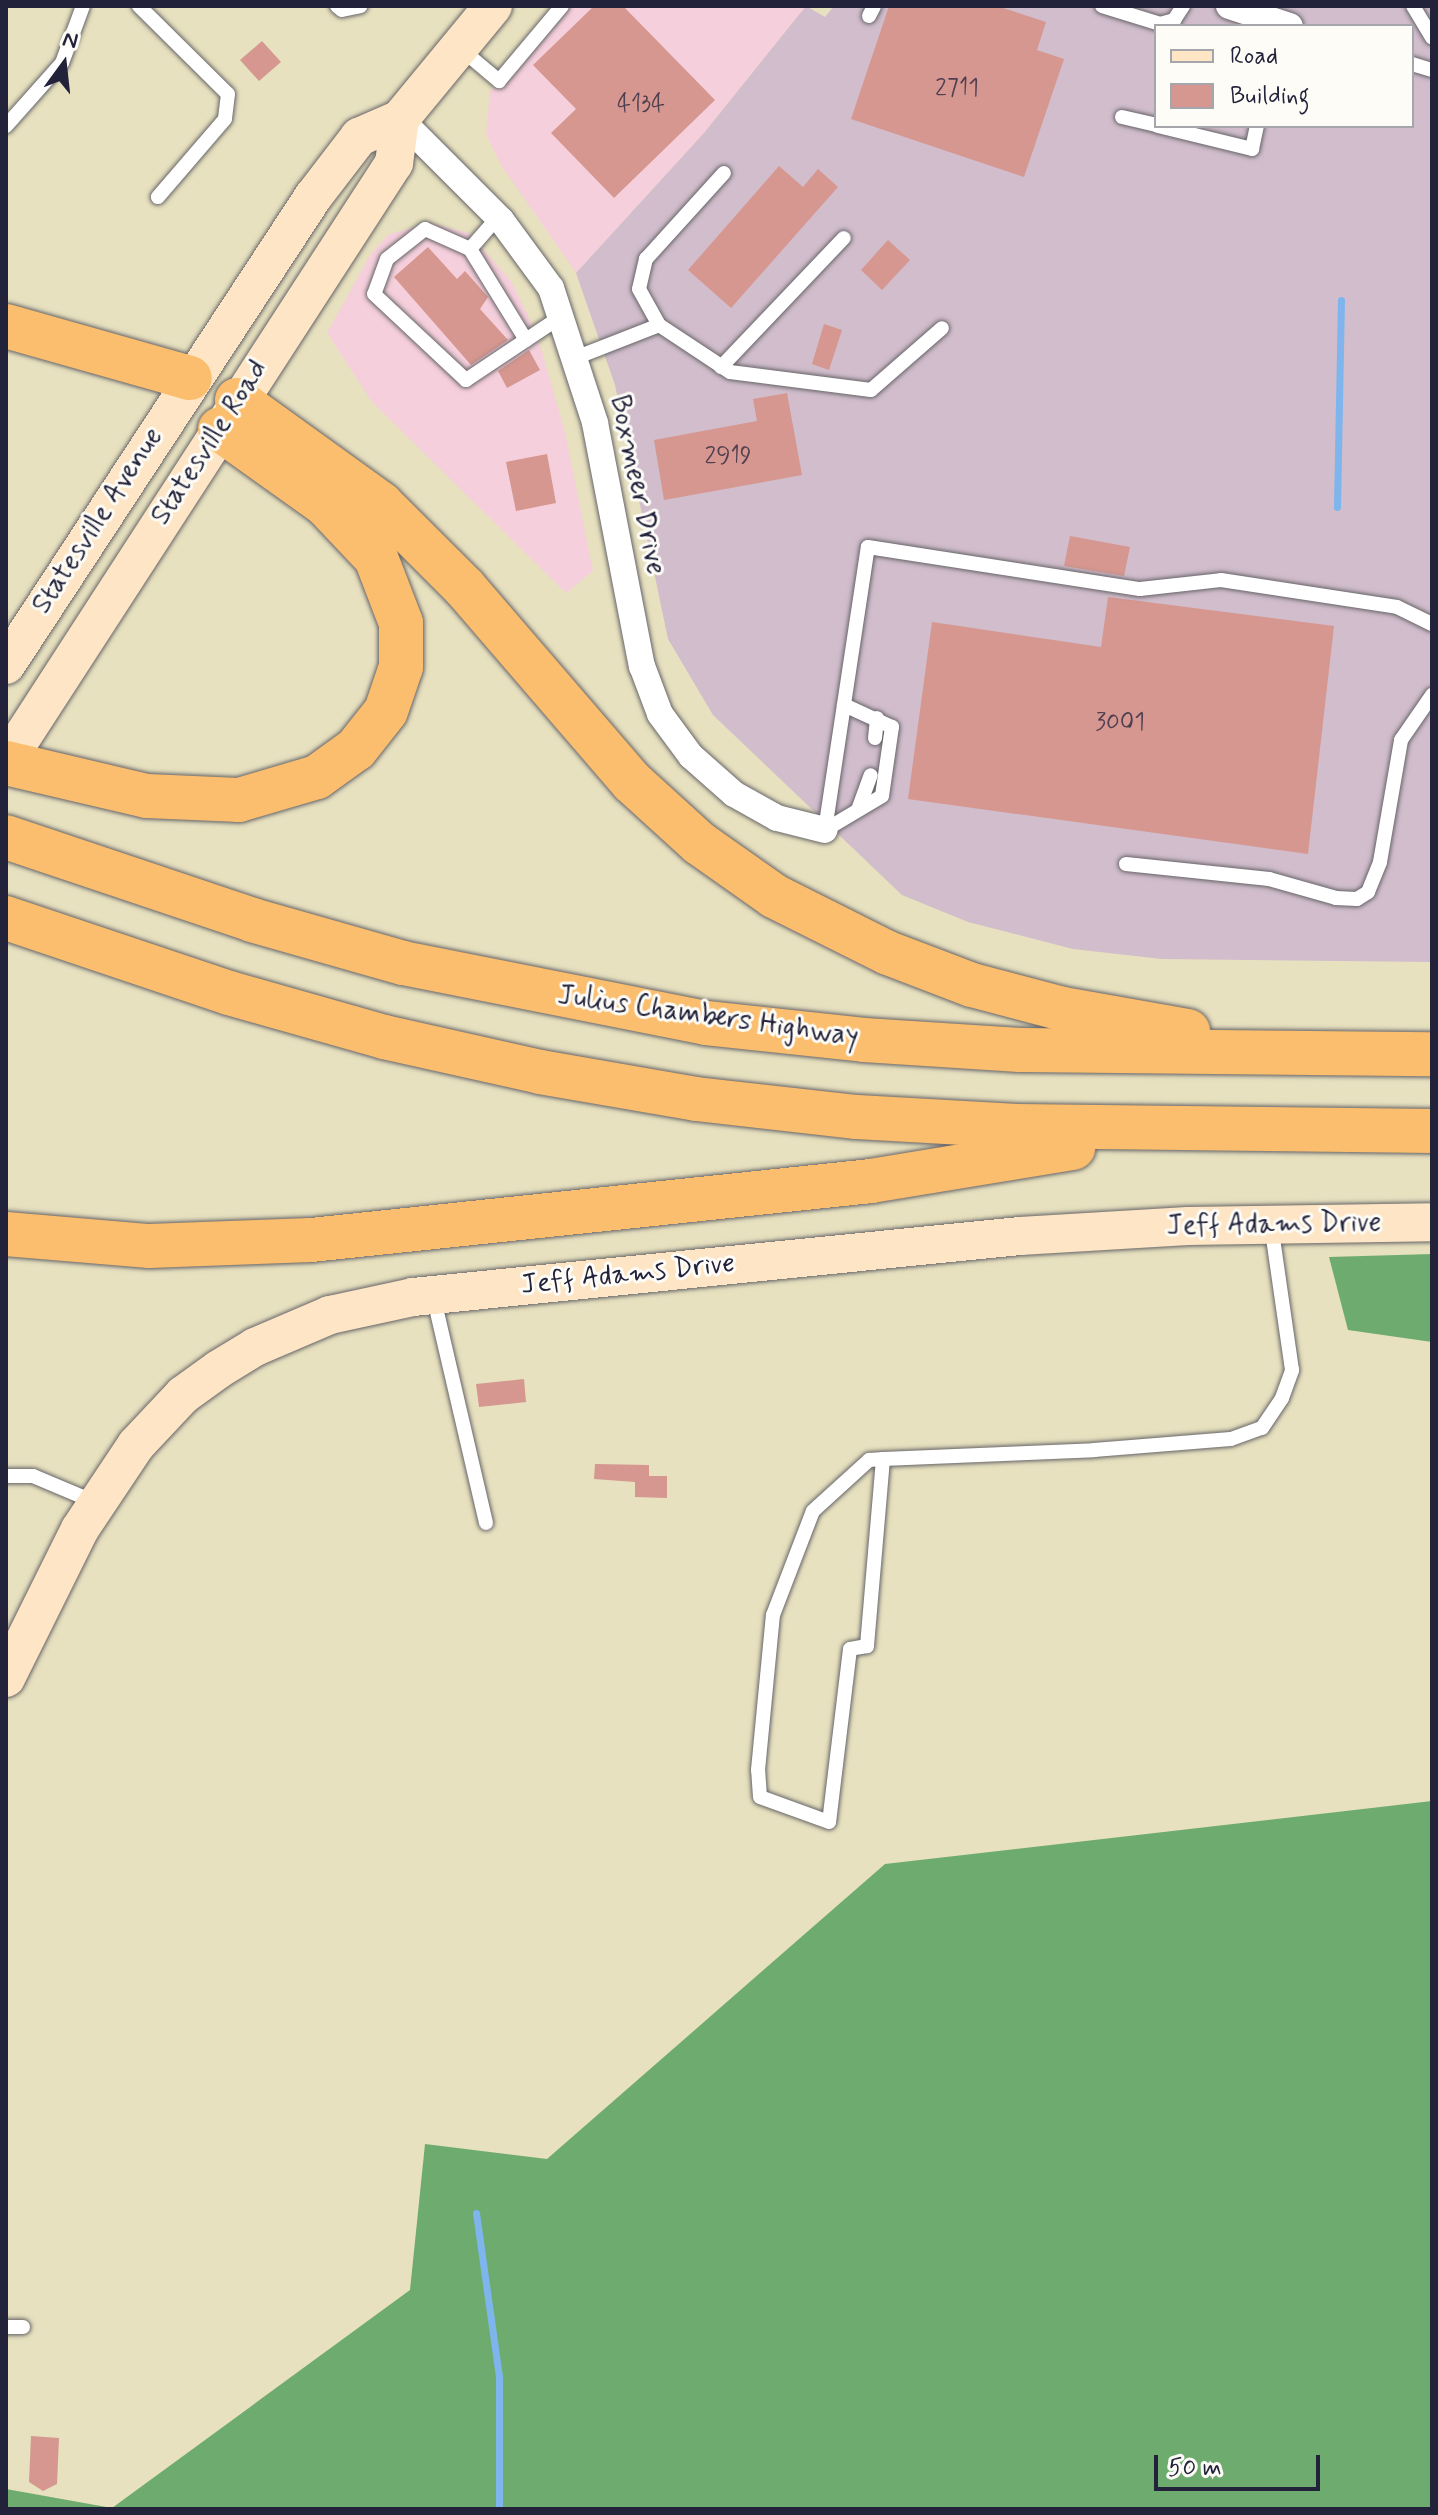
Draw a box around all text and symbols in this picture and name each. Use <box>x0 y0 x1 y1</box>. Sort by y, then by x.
north arrow <box>24 24 104 104</box>
legend <box>1154 24 1414 128</box>
text: N <box>60 25 81 56</box>
text: Road <box>1230 41 1278 72</box>
house number: 2711 <box>935 75 979 103</box>
text: Building <box>1230 81 1310 112</box>
house number: 4134 <box>617 91 665 119</box>
street label: Statesville Road <box>145 355 275 531</box>
street label: Boxmeer Drive <box>602 393 672 577</box>
street label: Statesville Avenue <box>24 420 172 622</box>
house number: 2919 <box>704 443 752 471</box>
house number: 3001 <box>1095 709 1145 737</box>
street label: Julius Chambers Highway <box>550 979 866 1055</box>
street label: Jeff Adams Drive <box>1168 1206 1380 1244</box>
street label: Jeff Adams Drive <box>521 1247 735 1303</box>
scale bar <box>1158 2439 1324 2489</box>
text: 50 m <box>1168 2453 1222 2484</box>

